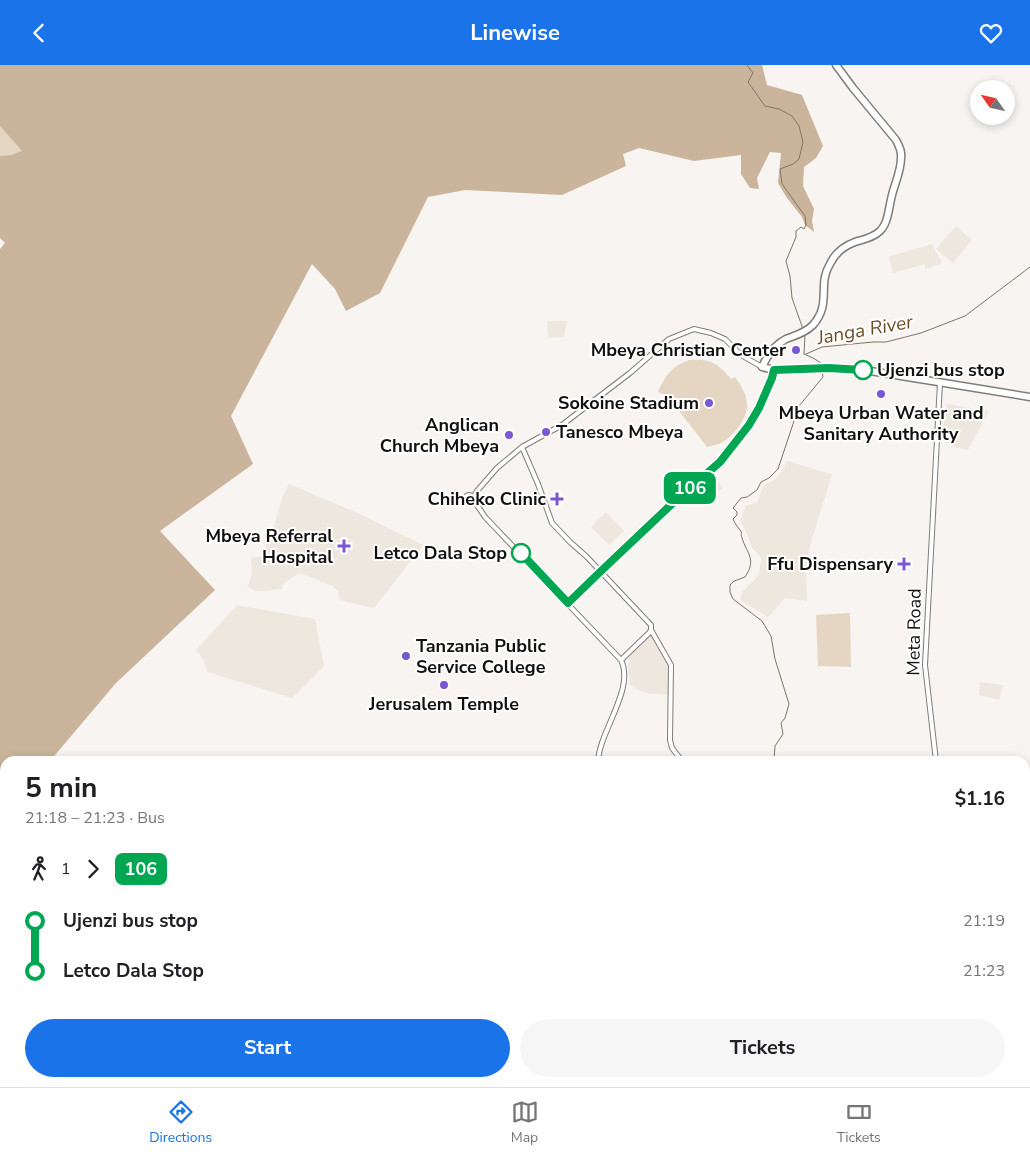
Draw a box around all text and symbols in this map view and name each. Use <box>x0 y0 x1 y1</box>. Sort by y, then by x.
text: Linewise <box>470 18 560 48</box>
icon: back <box>25 19 53 47</box>
icon: heart <box>977 19 1005 47</box>
north arrow <box>970 80 1015 125</box>
map controls <box>970 80 1015 125</box>
water label: Janga River <box>814 309 916 351</box>
place label: Mbeya Christian Center <box>591 338 786 362</box>
marker: Mbeya Christian Center <box>790 344 802 356</box>
place label: Ujenzi bus stop <box>877 358 1005 382</box>
marker: Ujenzi bus stop <box>853 360 873 380</box>
marker: Mbeya Urban Water and Sanitary Authority <box>875 388 887 400</box>
place label: Sokoine Stadium <box>558 391 699 415</box>
marker: Sokoine Stadium <box>703 397 715 409</box>
place label: Mbeya Urban Water and Sanitary Authority <box>779 401 983 446</box>
place label: Anglican Church Mbeya <box>380 413 499 458</box>
place label: Tanesco Mbeya <box>556 420 683 444</box>
marker: Tanesco Mbeya <box>540 426 552 438</box>
marker: Anglican Church Mbeya <box>503 429 515 441</box>
line badge: 106 <box>661 472 719 504</box>
text: 106 <box>674 476 706 500</box>
place label: Chiheko Clinic <box>428 487 546 511</box>
marker: Chiheko Clinic <box>550 492 564 506</box>
place label: Mbeya Referral Hospital <box>205 524 333 569</box>
marker: Mbeya Referral Hospital <box>337 539 351 553</box>
place label: Letco Dala Stop <box>374 541 507 565</box>
marker: Letco Dala Stop <box>511 543 531 563</box>
place label: Ffu Dispensary <box>767 552 894 576</box>
marker: Ffu Dispensary <box>897 557 911 571</box>
street label: Meta Road <box>901 588 927 676</box>
place label: Tanzania Public Service College <box>416 634 546 679</box>
marker: Tanzania Public Service College <box>400 650 412 662</box>
marker: Jerusalem Temple <box>438 679 450 691</box>
place label: Jerusalem Temple <box>368 692 519 716</box>
text: 5 min <box>25 769 97 807</box>
text: $1.16 <box>955 786 1005 812</box>
text: 21:18 – 21:23 · Bus <box>25 807 165 829</box>
icon: walk <box>25 855 53 883</box>
icon: forward <box>79 855 107 883</box>
text: 106 <box>125 857 157 881</box>
text: 1 <box>61 858 71 880</box>
text: Ujenzi bus stop <box>63 908 198 934</box>
text: 21:19 <box>963 910 1005 932</box>
text: Letco Dala Stop <box>63 958 204 984</box>
text: 21:23 <box>963 960 1005 982</box>
button: Start <box>25 1019 510 1077</box>
button: Tickets <box>520 1019 1005 1077</box>
tab: Directions <box>149 1098 212 1147</box>
tab: Map <box>511 1098 539 1147</box>
tab: Tickets <box>837 1098 881 1147</box>

